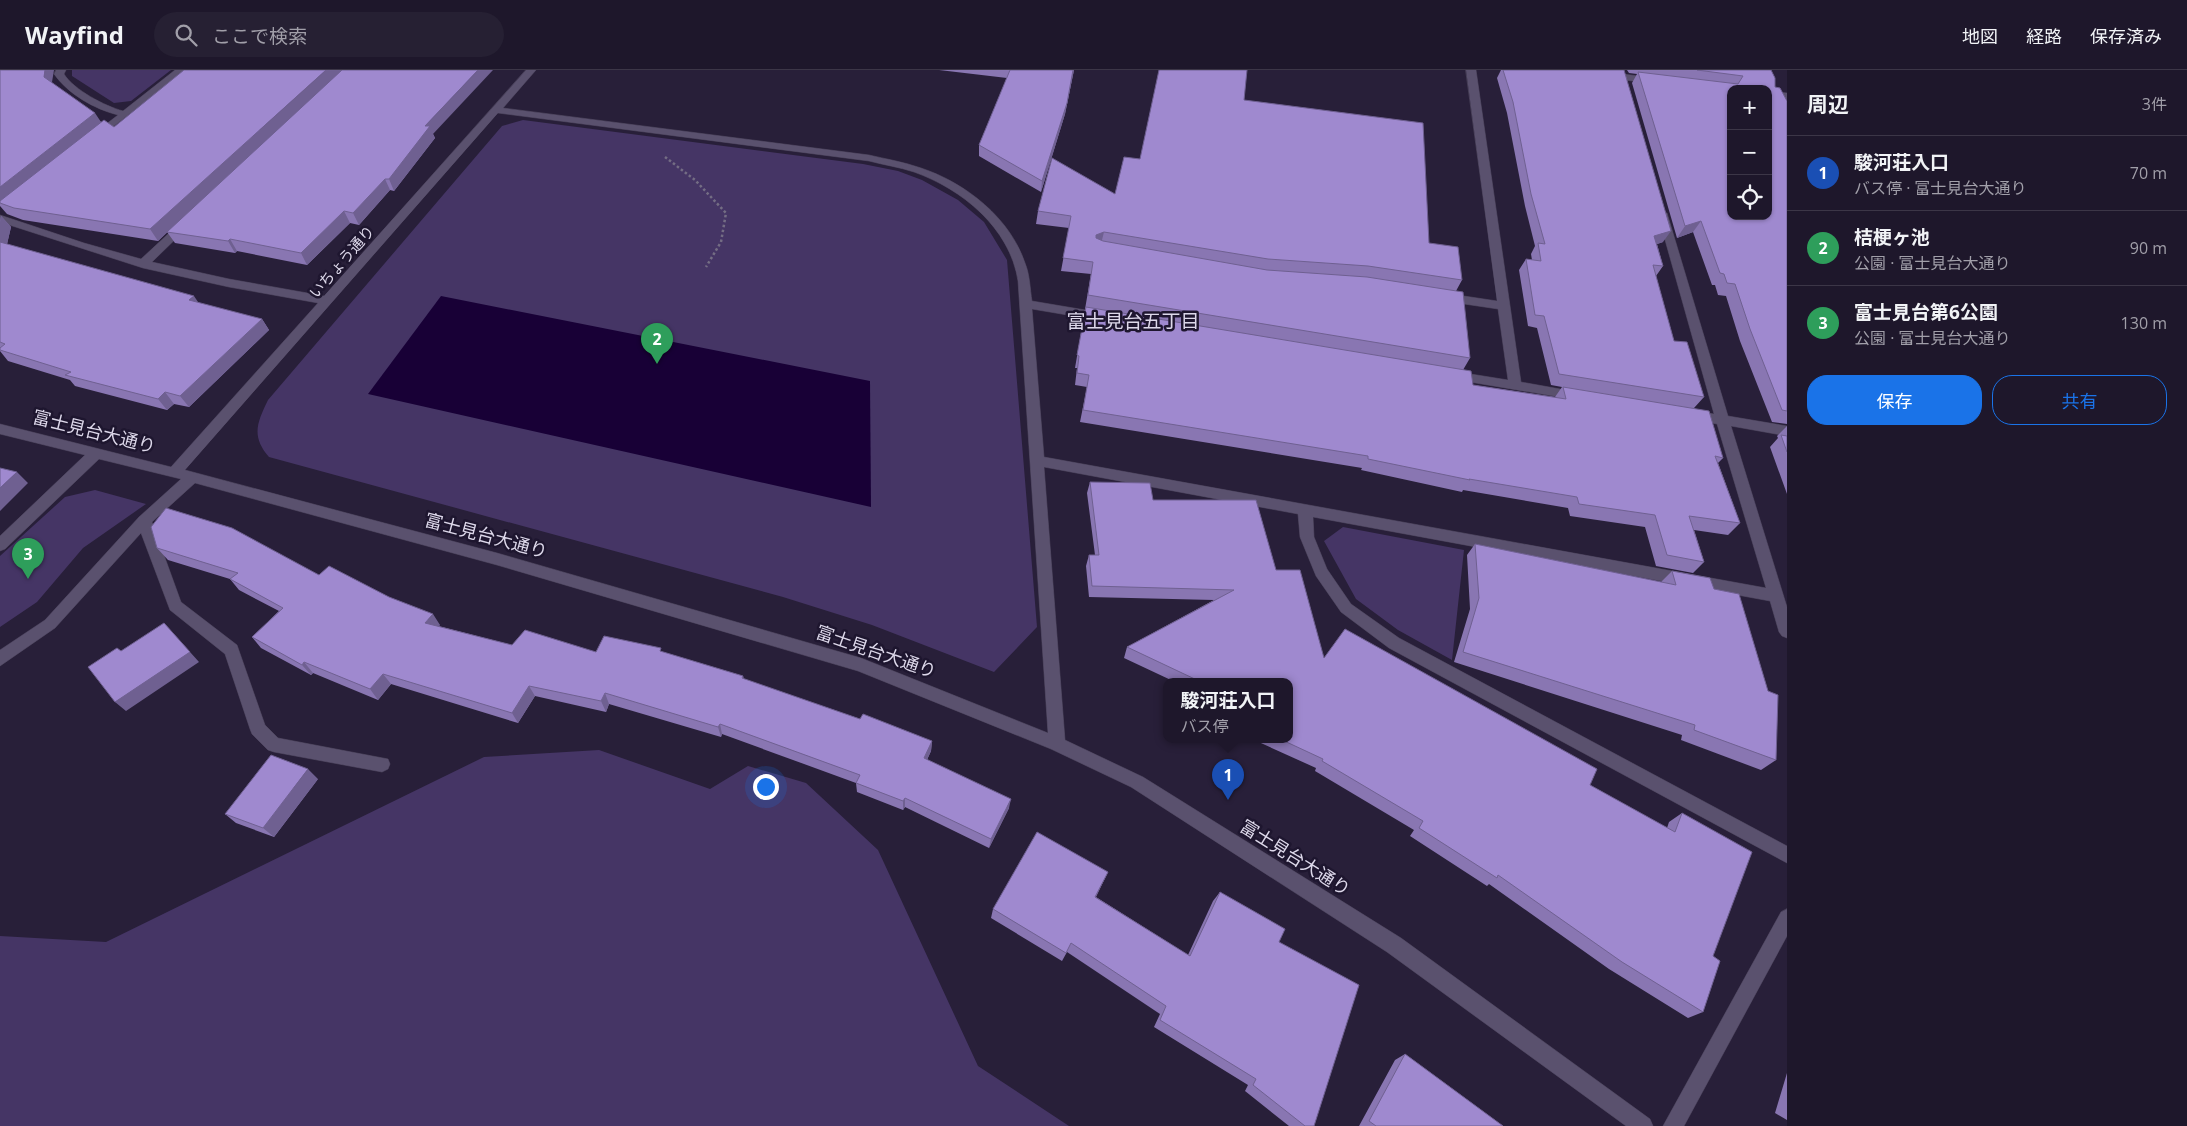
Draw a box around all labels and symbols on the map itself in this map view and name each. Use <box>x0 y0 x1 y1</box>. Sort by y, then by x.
street label: いちょう通り <box>304 221 378 302</box>
district label: 富士見台五丁目 <box>1066 308 1200 334</box>
pin: 2 <box>641 323 673 364</box>
street label: 富士見台大通り <box>30 404 158 458</box>
street label: 富士見台大通り <box>422 507 550 563</box>
pin: 3 <box>12 538 44 579</box>
street label: 富士見台大通り <box>813 619 940 683</box>
pin: 1 <box>1212 759 1244 800</box>
your location <box>753 774 779 800</box>
street label: 富士見台大通り <box>1236 814 1355 901</box>

